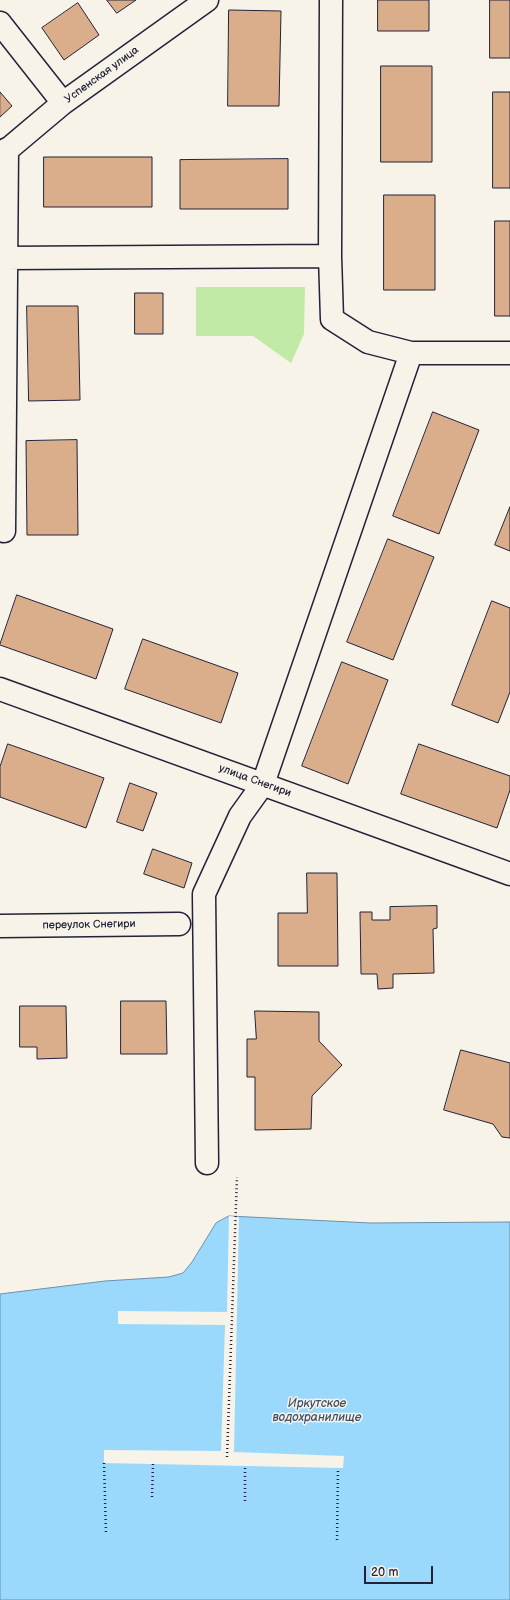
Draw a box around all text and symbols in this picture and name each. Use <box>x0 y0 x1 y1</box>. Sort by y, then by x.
street label: Успенская улица <box>62 44 142 106</box>
street label: улица Снегири <box>217 762 293 800</box>
street label: переулок Снегири <box>42 918 136 932</box>
water label: Иркутское водохранилище <box>273 1397 361 1425</box>
scale bar <box>366 1558 435 1584</box>
text: 20 m <box>371 1565 398 1580</box>

